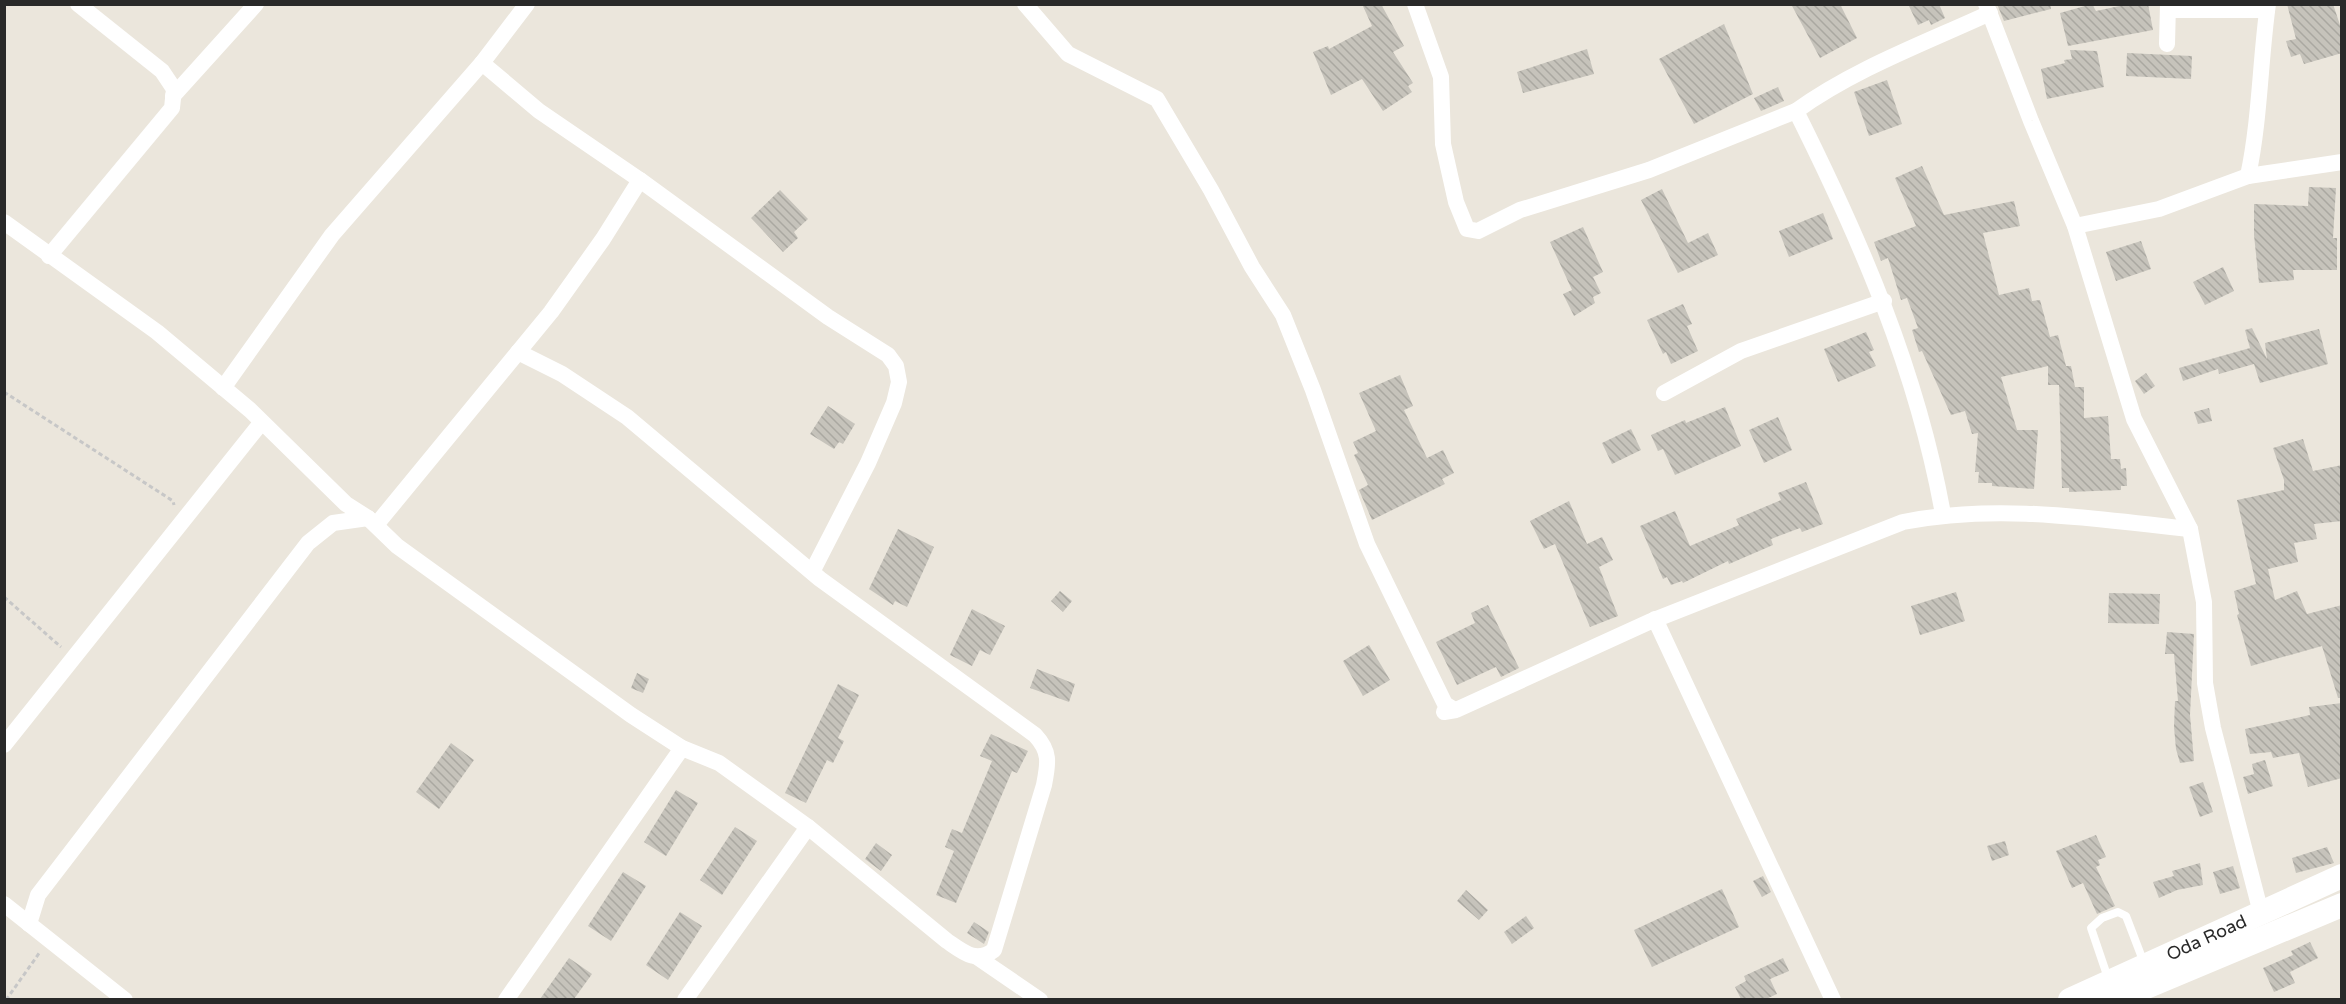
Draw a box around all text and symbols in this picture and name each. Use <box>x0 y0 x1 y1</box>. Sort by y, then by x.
street label: Oda Road <box>2163 910 2250 966</box>

